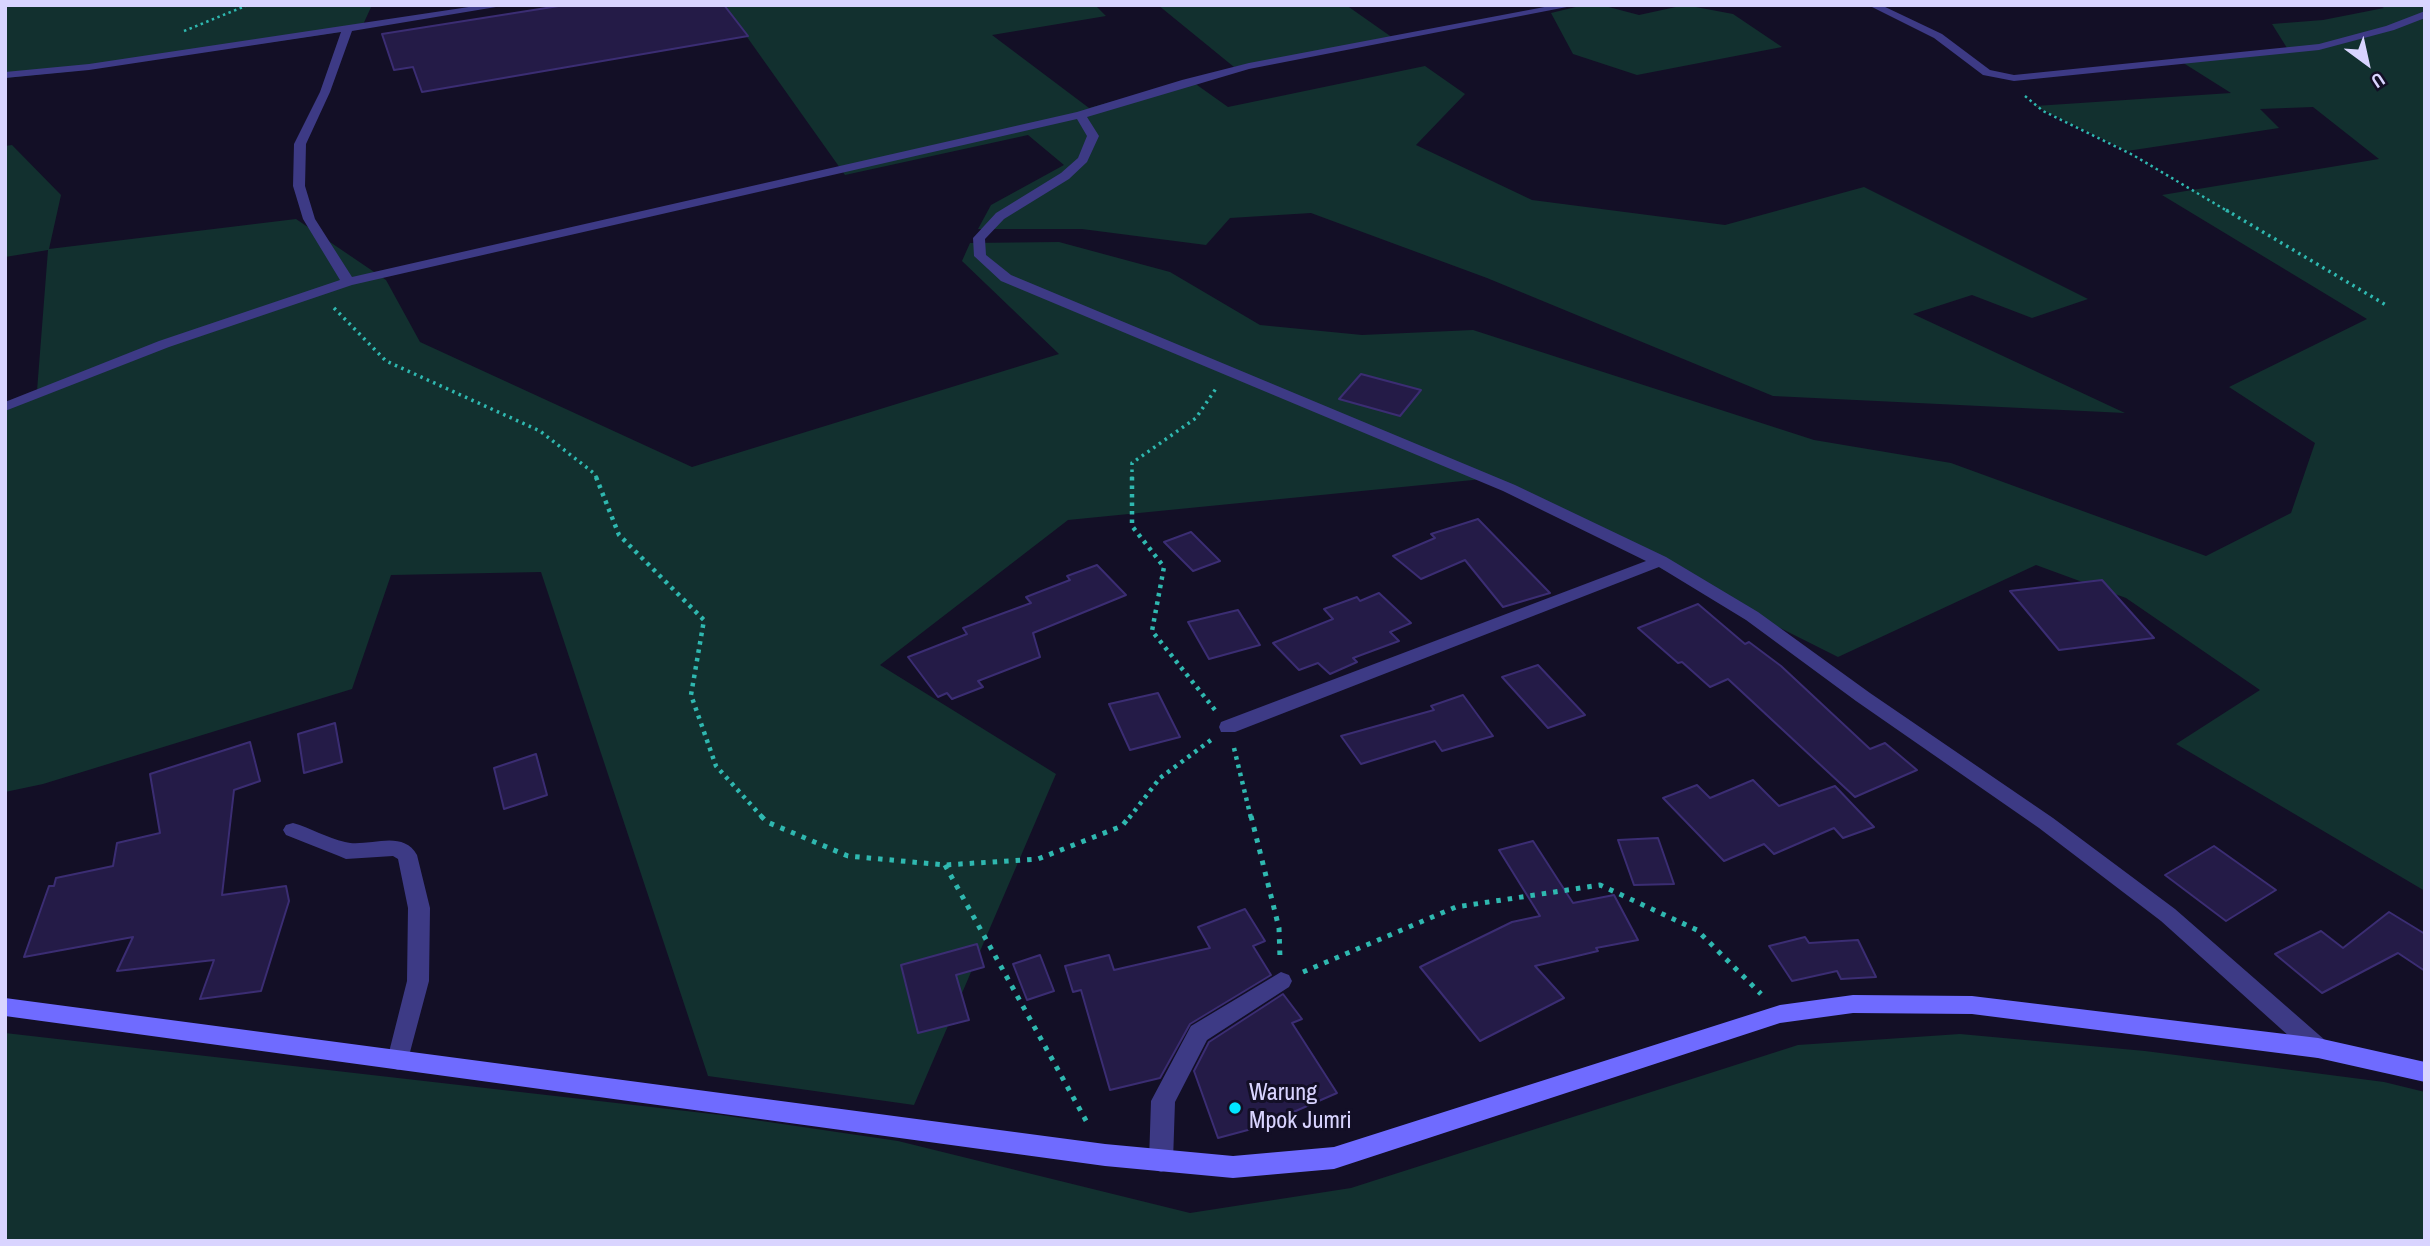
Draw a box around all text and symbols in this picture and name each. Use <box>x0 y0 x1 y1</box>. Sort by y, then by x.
north arrow <box>2332 28 2402 98</box>
text: U <box>2367 67 2390 95</box>
place label: Warung Mpok Jumri <box>1249 1080 1352 1136</box>
marker: Warung Mpok Jumri <box>1227 1100 1243 1116</box>

